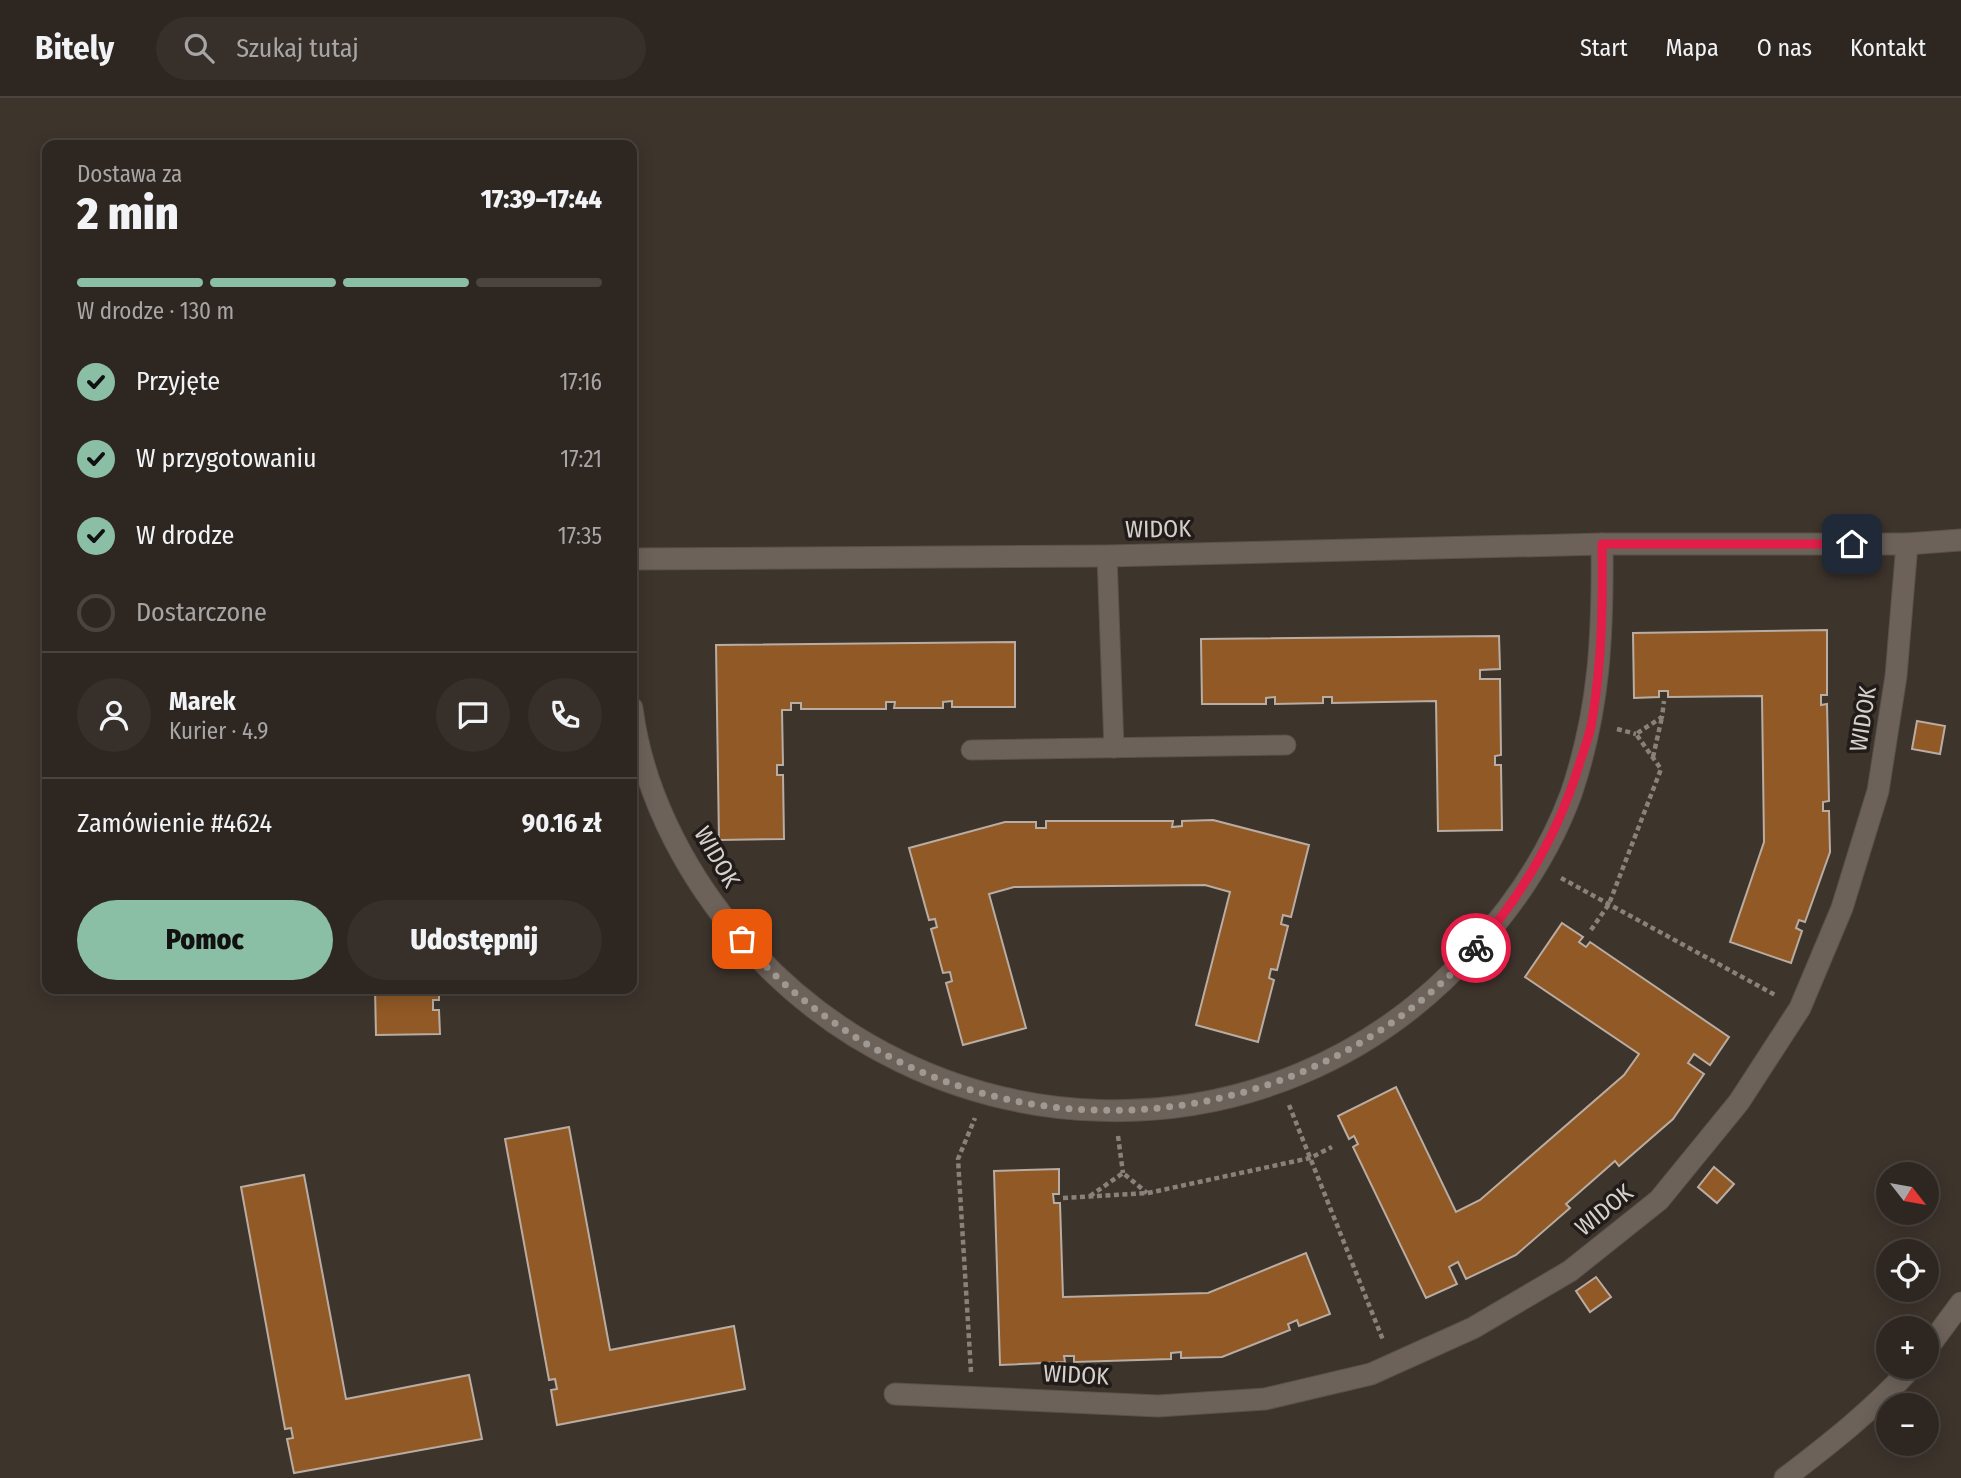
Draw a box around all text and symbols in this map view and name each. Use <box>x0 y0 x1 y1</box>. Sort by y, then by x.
search box <box>156 17 646 80</box>
text: Bitely <box>35 28 114 68</box>
icon: search <box>180 29 218 67</box>
text: Szukaj tutaj <box>236 33 359 64</box>
text: Start <box>1580 34 1628 62</box>
text: Mapa <box>1666 34 1719 62</box>
text: O nas <box>1757 34 1812 62</box>
text: Kontakt <box>1850 34 1926 62</box>
text: Dostawa za <box>77 160 182 188</box>
text: 17:39–17:44 <box>481 184 602 215</box>
text: 2 min <box>77 186 179 241</box>
text: W drodze · 130 m <box>77 297 234 325</box>
icon: check <box>77 363 115 401</box>
text: Przyjęte <box>136 366 220 397</box>
text: 17:16 <box>559 368 602 396</box>
icon: check <box>77 440 115 478</box>
text: W przygotowaniu <box>136 443 317 474</box>
text: 17:21 <box>560 445 602 473</box>
street label: WIDOK <box>1125 514 1192 544</box>
pin <box>1822 514 1882 574</box>
icon: check <box>77 517 115 555</box>
text: W drodze <box>136 520 234 551</box>
text: 17:35 <box>558 522 602 550</box>
icon: home <box>1833 525 1871 563</box>
text: Dostarczone <box>136 597 267 628</box>
button: person <box>77 678 151 752</box>
button: chat <box>436 678 510 752</box>
button: phone <box>528 678 602 752</box>
street label: WIDOK <box>1844 684 1882 754</box>
text: Marek <box>169 686 236 717</box>
text: Kurier · 4.9 <box>169 717 269 745</box>
text: Zamówienie #4624 <box>77 808 272 839</box>
text: 90.16 zł <box>522 808 602 839</box>
street label: WIDOK <box>688 821 746 893</box>
button: Pomoc <box>77 900 333 980</box>
button: Udostępnij <box>347 900 602 980</box>
pin <box>712 909 772 969</box>
courier <box>1441 913 1511 983</box>
icon: bag <box>723 920 761 958</box>
icon: bike <box>1457 929 1495 967</box>
north arrow <box>1876 1162 1939 1225</box>
map controls <box>1876 1162 1939 1456</box>
street label: WIDOK <box>1570 1178 1639 1242</box>
button: locate <box>1876 1239 1939 1302</box>
button: + <box>1876 1316 1939 1379</box>
street label: WIDOK <box>1042 1359 1110 1391</box>
button: − <box>1876 1393 1939 1456</box>

